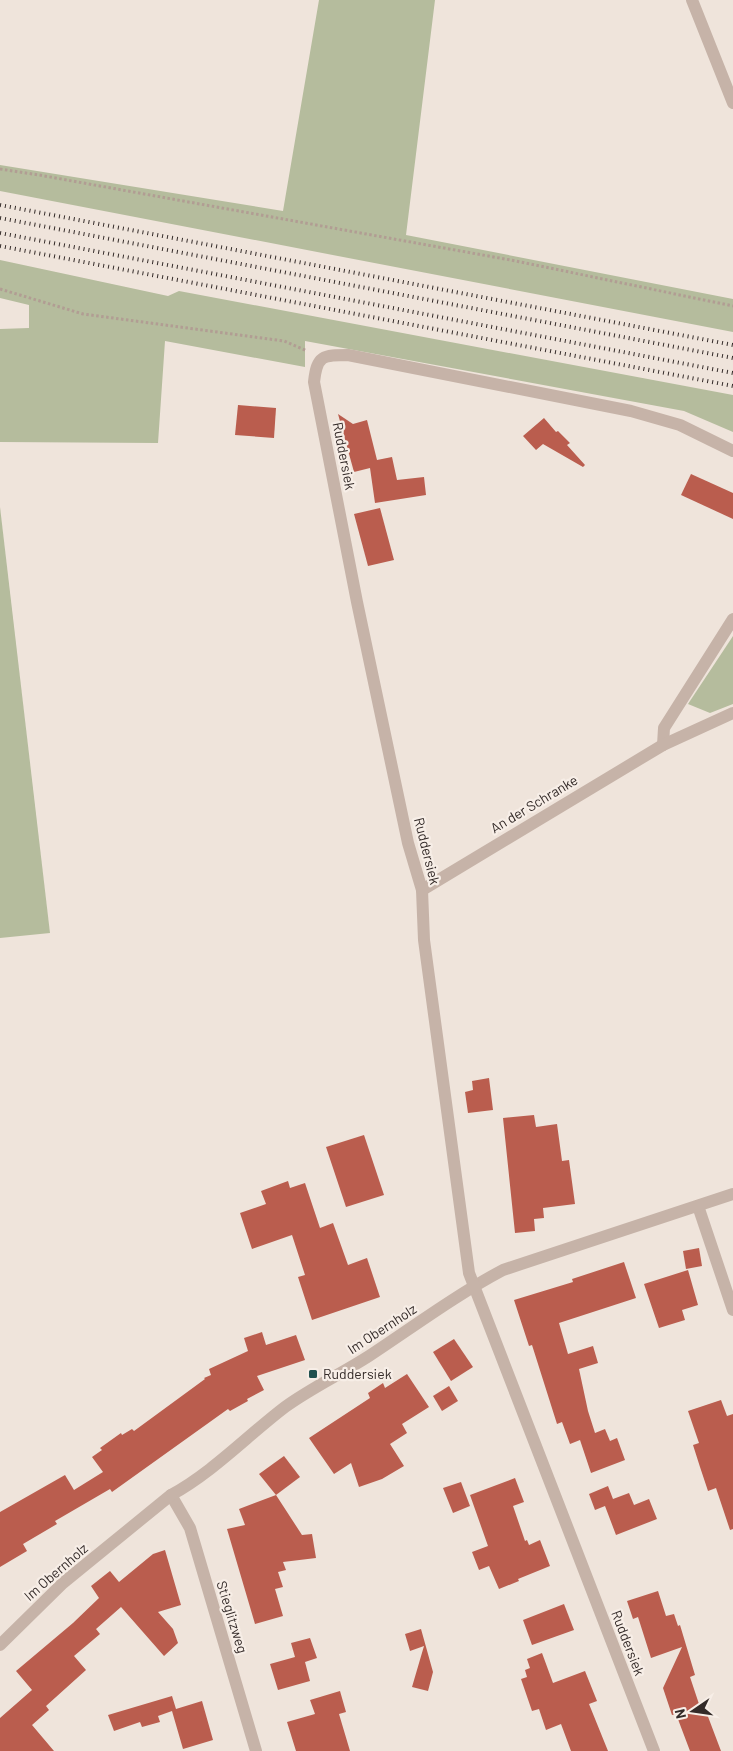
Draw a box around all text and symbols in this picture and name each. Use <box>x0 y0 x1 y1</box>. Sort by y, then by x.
street label: Ruddersiek <box>330 421 359 491</box>
street label: An der Schranke <box>487 771 580 836</box>
street label: Ruddersiek <box>411 816 444 886</box>
street label: Im Obernholz <box>344 1300 419 1357</box>
place label: Ruddersiek <box>323 1365 392 1382</box>
marker: Ruddersiek <box>307 1368 319 1380</box>
street label: Im Obernholz <box>20 1539 91 1604</box>
street label: Stieglitzweg <box>213 1579 252 1655</box>
street label: Ruddersiek <box>608 1608 649 1678</box>
north arrow <box>668 1686 718 1736</box>
text: N <box>671 1708 689 1720</box>

